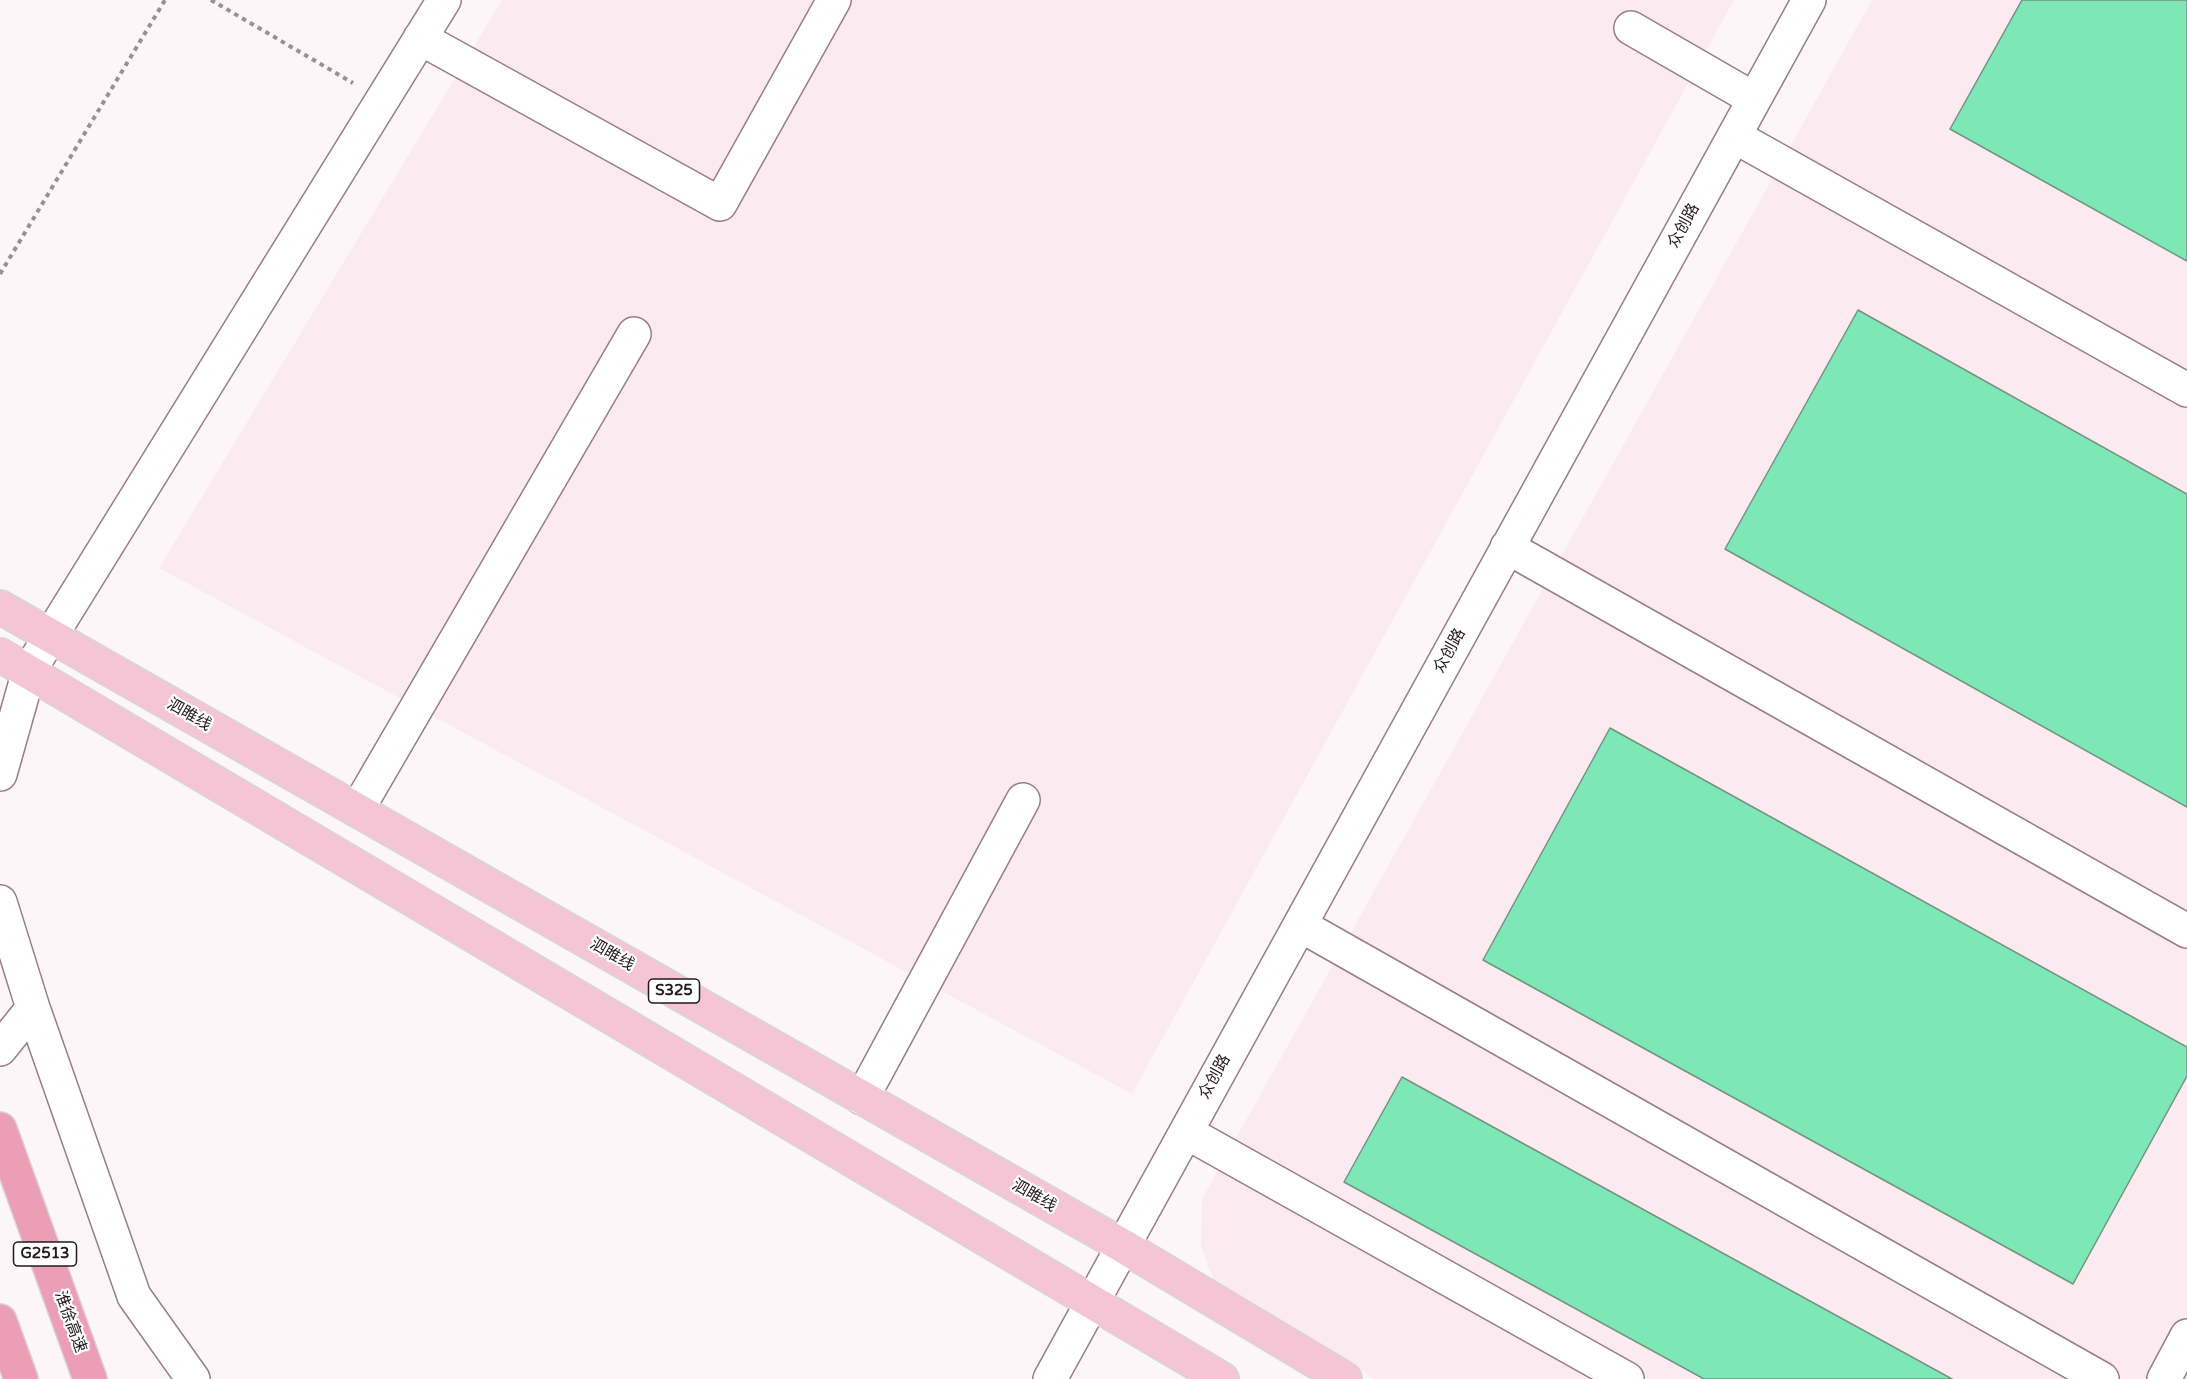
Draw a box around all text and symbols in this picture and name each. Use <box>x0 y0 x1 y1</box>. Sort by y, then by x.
street label: 众创路 <box>1664 200 1704 252</box>
street label: 众创路 <box>1430 625 1470 677</box>
street label: 泗睢线 <box>163 695 215 735</box>
street label: 泗睢线 <box>586 935 638 975</box>
road number: S325 <box>648 979 700 1003</box>
street label: 众创路 <box>1195 1051 1235 1103</box>
street label: 泗睢线 <box>1008 1176 1060 1216</box>
road number: G2513 <box>14 1242 76 1266</box>
street label: 淮徐高速 <box>50 1289 90 1355</box>

